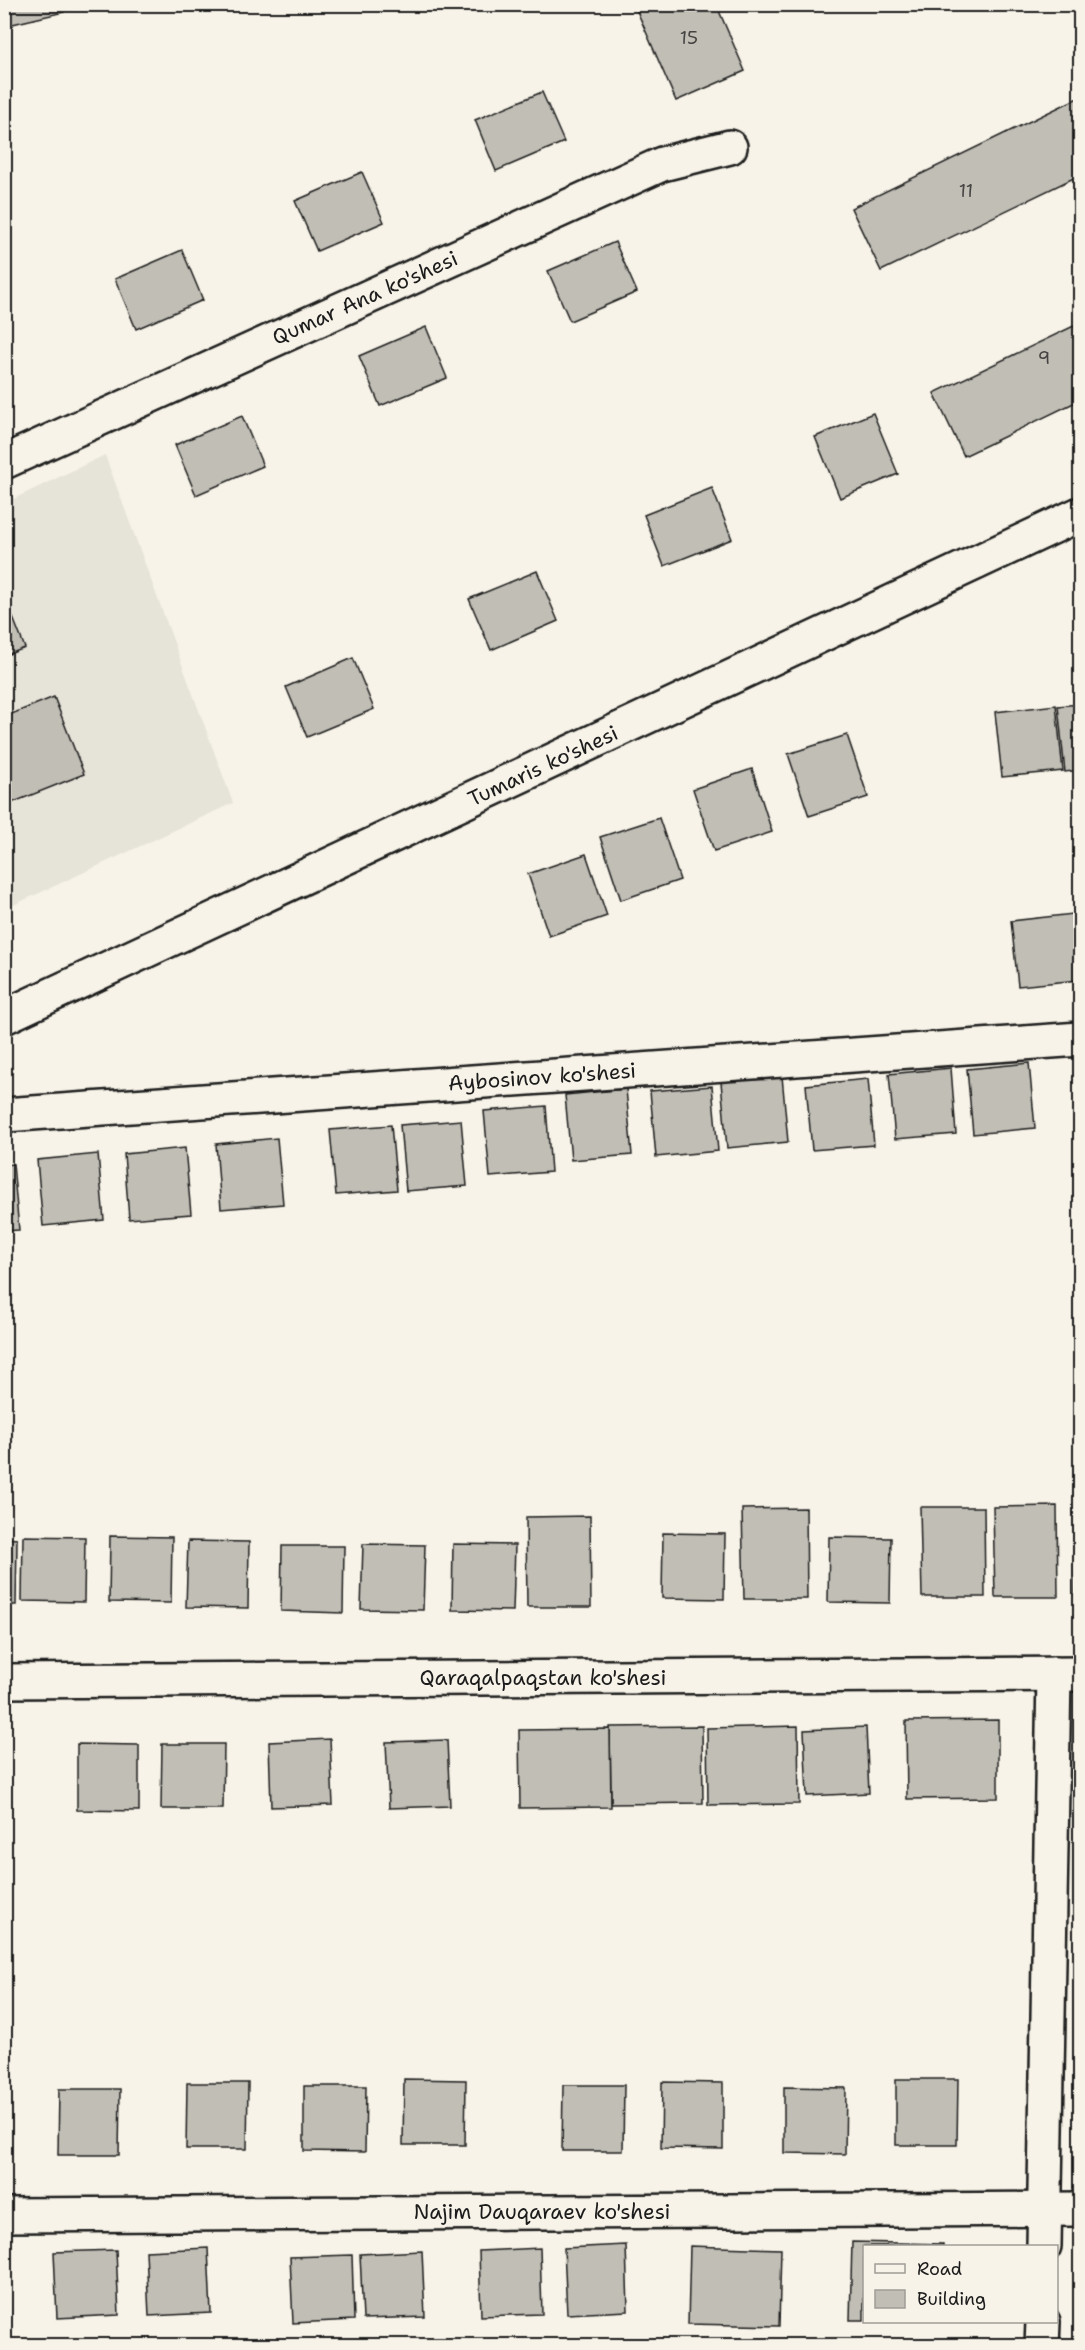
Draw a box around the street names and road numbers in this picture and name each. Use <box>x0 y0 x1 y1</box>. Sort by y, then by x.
street label: Qumar Ana ko'shesi <box>268 244 462 352</box>
street label: Tumaris ko'shesi <box>463 719 623 813</box>
street label: Aybosinov ko'shesi <box>447 1056 637 1098</box>
street label: Qaraqalpaqstan ko'shesi <box>420 1664 667 1692</box>
street label: Najim Dauqaraev ko'shesi <box>413 2198 671 2226</box>

